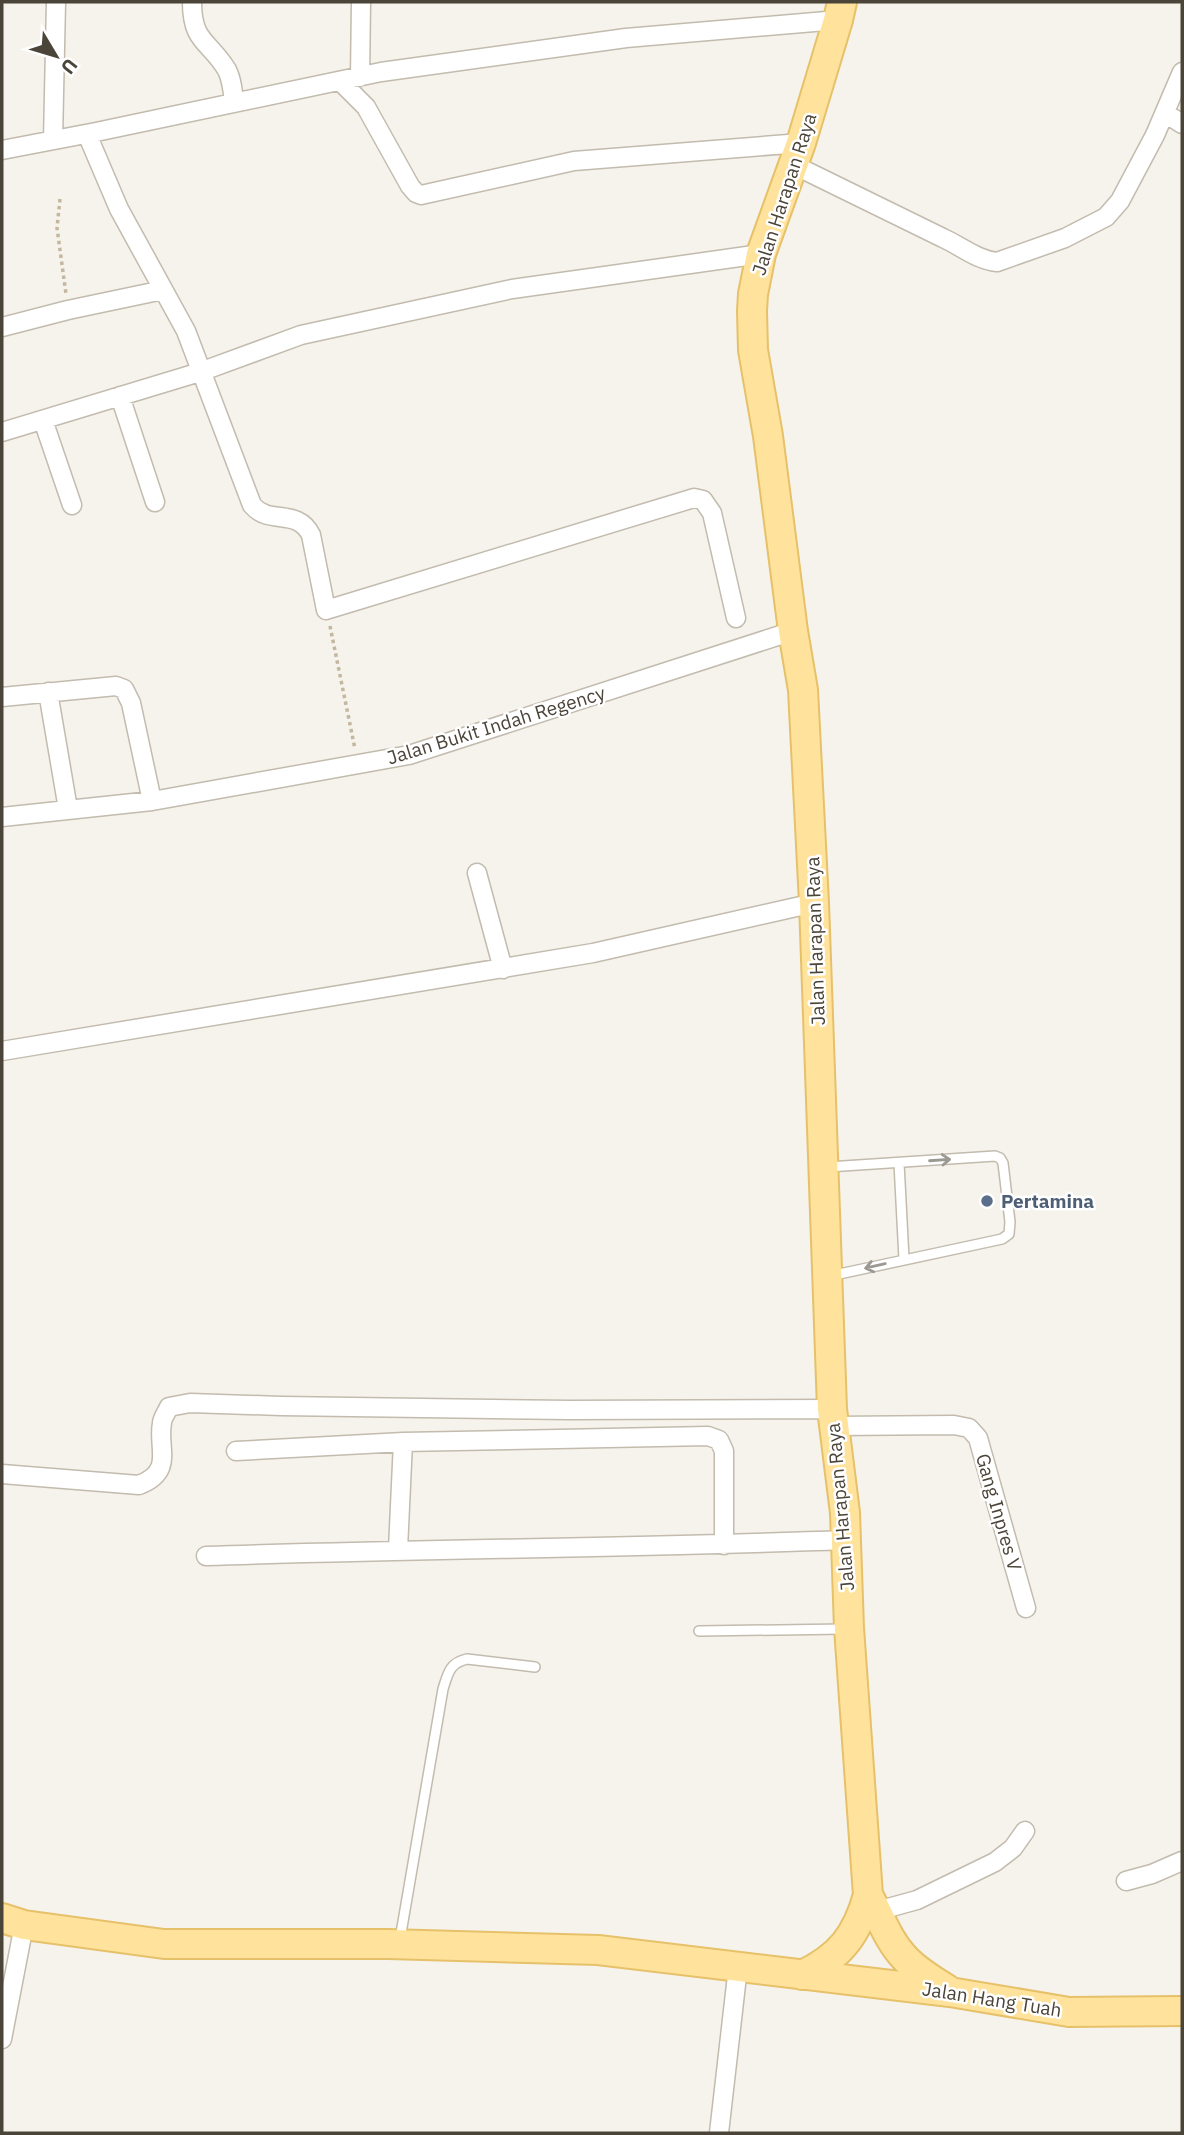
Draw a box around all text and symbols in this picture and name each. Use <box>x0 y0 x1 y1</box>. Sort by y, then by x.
north arrow <box>21 21 91 91</box>
text: U <box>56 54 83 79</box>
street label: Jalan Harapan Raya <box>746 110 822 278</box>
street label: Jalan Bukit Indah Regency <box>384 680 608 770</box>
street label: Jalan Harapan Raya <box>800 856 830 1026</box>
one-way arrow <box>928 1153 951 1166</box>
place label: Pertamina <box>1001 1189 1094 1213</box>
marker: Pertamina <box>979 1193 995 1209</box>
one-way arrow <box>864 1260 887 1273</box>
street label: Jalan Harapan Raya <box>821 1422 859 1592</box>
street label: Gang Inpres V <box>971 1451 1027 1574</box>
street label: Jalan Hang Tuah <box>921 1976 1063 2022</box>

